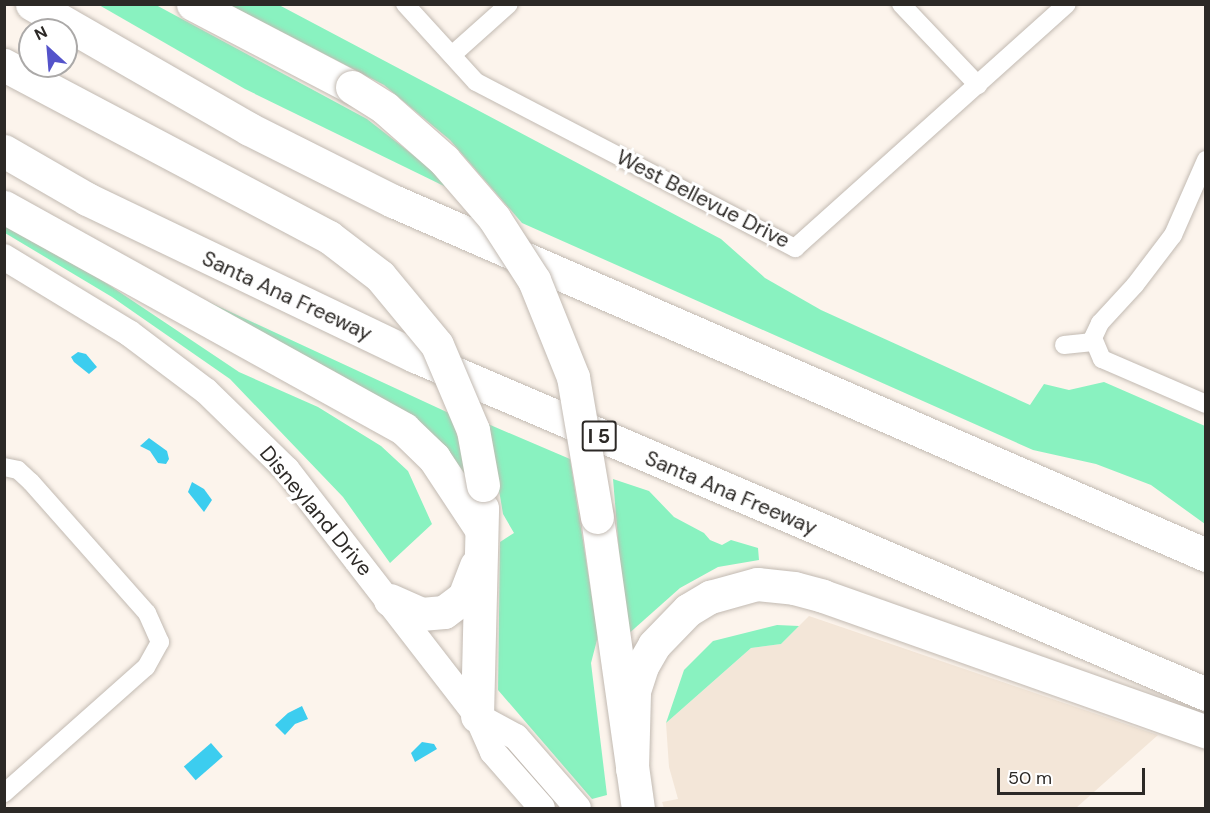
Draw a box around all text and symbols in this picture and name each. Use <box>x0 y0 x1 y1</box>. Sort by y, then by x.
north arrow <box>18 18 78 78</box>
text: N <box>31 21 51 45</box>
street label: West Bellevue Drive <box>612 144 794 254</box>
street label: Santa Ana Freeway <box>198 246 376 346</box>
road number: I 5 <box>581 419 617 453</box>
street label: Disneyland Drive <box>254 441 378 581</box>
street label: Santa Ana Freeway <box>641 445 821 541</box>
scale bar <box>1000 756 1148 794</box>
text: 50 m <box>1008 766 1052 790</box>

